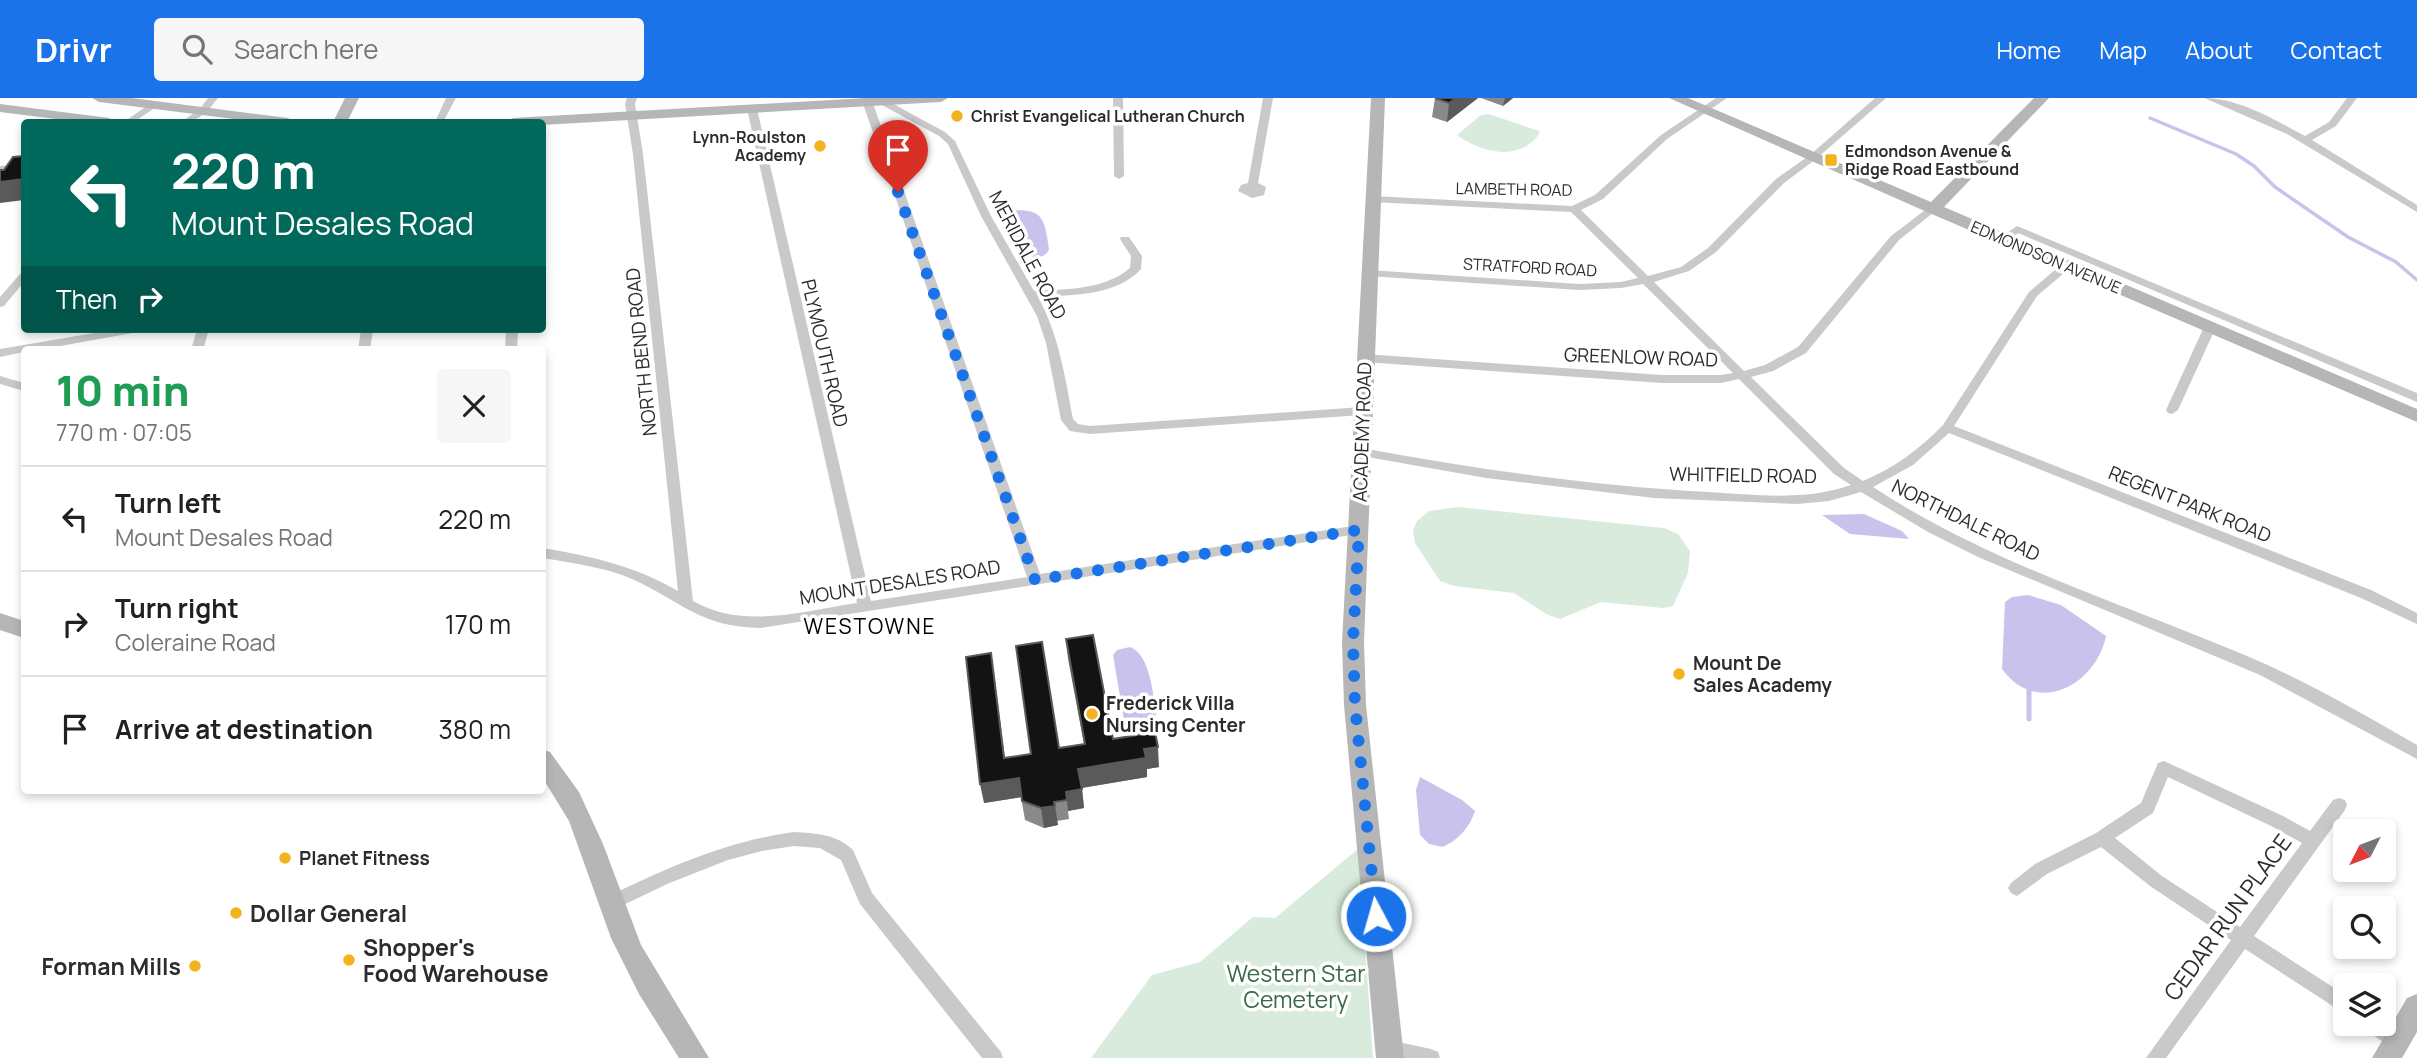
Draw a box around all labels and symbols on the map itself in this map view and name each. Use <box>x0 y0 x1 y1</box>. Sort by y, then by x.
place label: Christ Evangelical Lutheran Church <box>971 105 1245 127</box>
marker: Christ Evangelical Lutheran Church <box>949 108 965 124</box>
pin <box>868 120 928 192</box>
place label: Lynn-Roulston Academy <box>693 126 806 166</box>
marker: Lynn-Roulston Academy <box>812 138 828 154</box>
place label: Edmondson Avenue & Ridge Road Eastbound <box>1845 140 2019 180</box>
marker: Edmondson Avenue & Ridge Road Eastbound <box>1823 152 1839 168</box>
street label: LAMBETH ROAD <box>1456 177 1573 201</box>
street label: MERIDALE ROAD <box>983 186 1073 324</box>
street label: EDMONDSON AVENUE <box>1967 215 2125 299</box>
street label: STRATFORD ROAD <box>1462 253 1598 282</box>
street label: NORTH BEND ROAD <box>619 267 663 437</box>
street label: PLYMOUTH ROAD <box>795 276 855 430</box>
street label: GREENLOW ROAD <box>1563 341 1719 373</box>
street label: ACADEMY ROAD <box>1347 361 1377 503</box>
street label: REGENT PARK ROAD <box>2105 459 2275 549</box>
street label: WHITFIELD ROAD <box>1669 461 1817 489</box>
street label: NORTHDALE ROAD <box>1888 473 2044 567</box>
street label: MOUNT DESALES ROAD <box>798 553 1002 611</box>
district label: WESTOWNE <box>803 612 937 640</box>
place label: Mount De Sales Academy <box>1693 650 1832 698</box>
marker: Mount De Sales Academy <box>1671 666 1687 682</box>
place label: Frederick Villa Nursing Center <box>1106 690 1246 738</box>
marker: Frederick Villa Nursing Center <box>1084 706 1100 722</box>
north arrow <box>2333 819 2396 882</box>
street label: CEDAR RUN PLACE <box>2156 827 2298 1007</box>
place label: Planet Fitness <box>299 845 430 871</box>
marker: Planet Fitness <box>277 850 293 866</box>
position arrow <box>1339 879 1413 953</box>
place label: Dollar General <box>250 897 407 929</box>
marker: Dollar General <box>228 905 244 921</box>
place label: Shopper's Food Warehouse <box>363 931 549 989</box>
place label: Forman Mills <box>42 950 181 982</box>
marker: Shopper's Food Warehouse <box>341 952 357 968</box>
park label: Western Star Cemetery <box>1227 957 1365 1015</box>
marker: Forman Mills <box>187 958 203 974</box>

